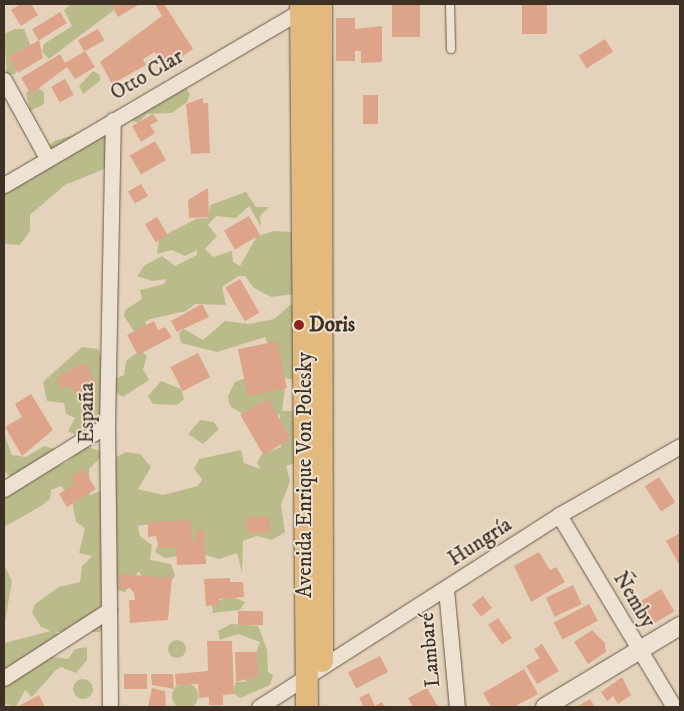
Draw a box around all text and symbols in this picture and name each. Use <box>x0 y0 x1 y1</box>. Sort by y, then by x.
street label: Otto Clar <box>106 44 188 106</box>
place label: Doris <box>309 312 355 338</box>
marker: Doris <box>293 319 305 331</box>
street label: Avenida Enrique Von Polesky <box>292 352 318 598</box>
street label: España <box>74 382 100 444</box>
street label: Hungría <box>443 512 517 572</box>
street label: Ñemby <box>607 567 661 633</box>
street label: Lambaré <box>414 612 446 688</box>

